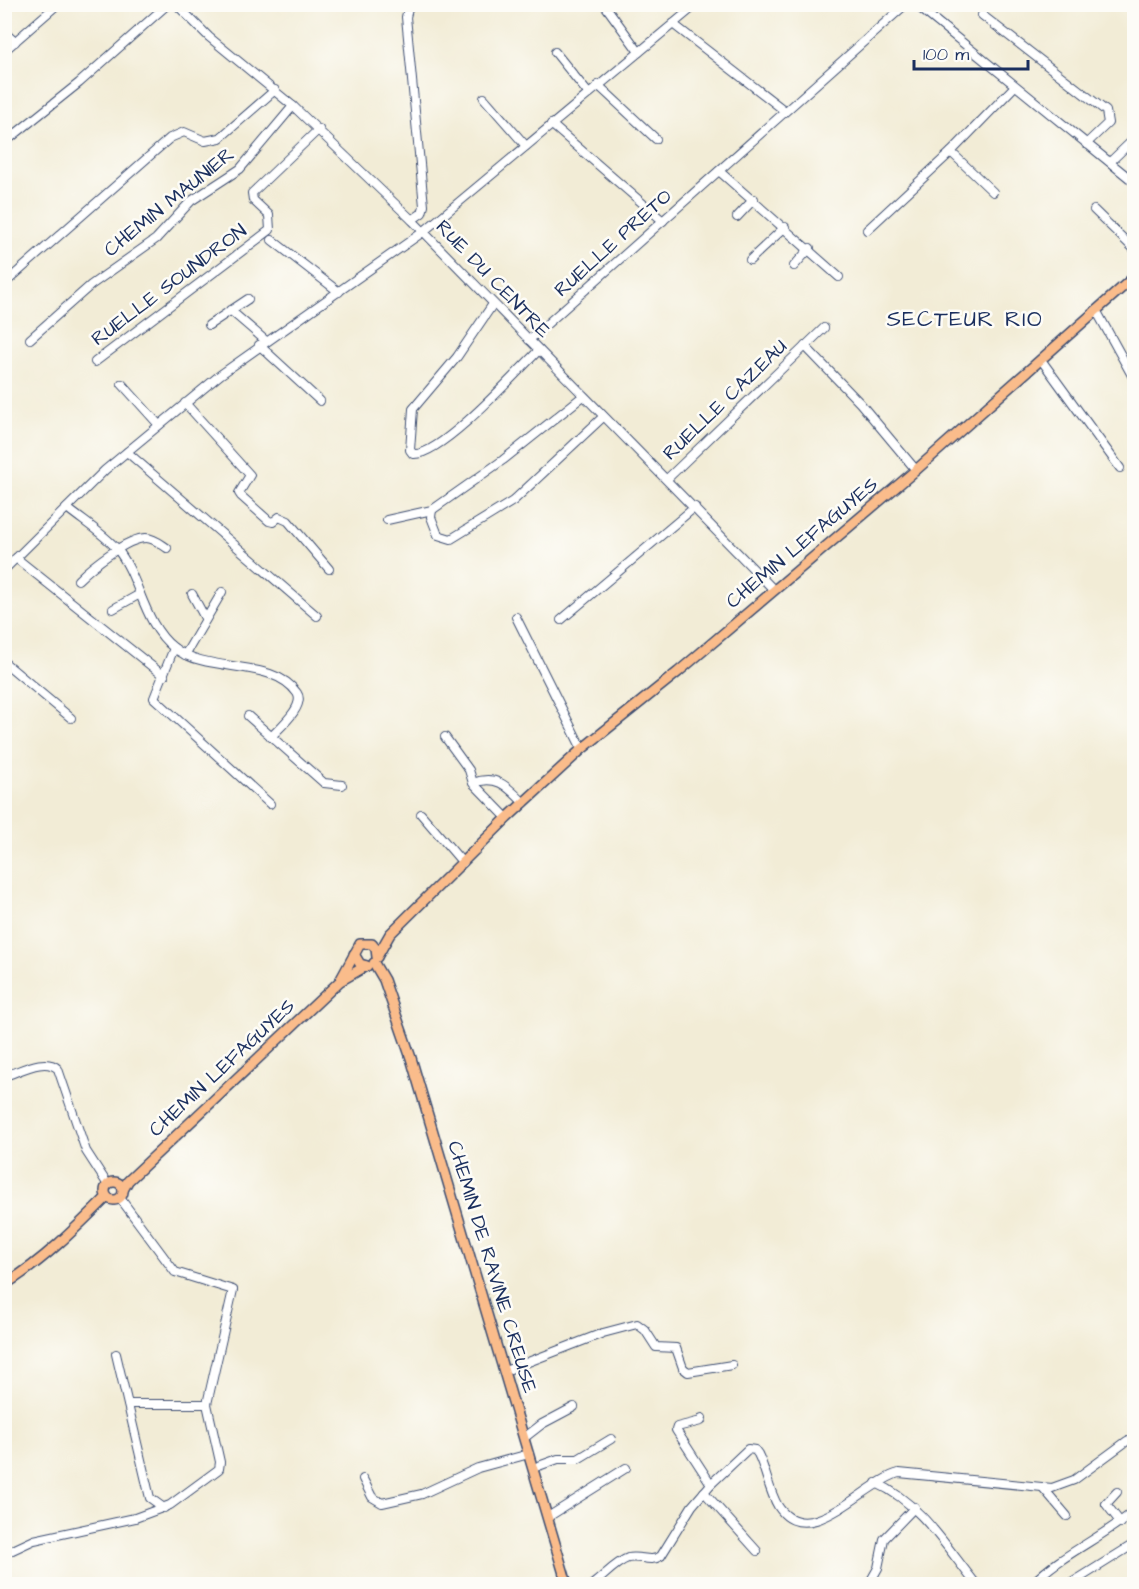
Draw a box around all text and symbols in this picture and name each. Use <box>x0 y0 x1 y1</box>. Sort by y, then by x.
scale bar <box>914 33 1028 71</box>
text: 100 m <box>923 42 969 67</box>
street label: CHEMIN MAUNIER <box>98 141 240 263</box>
street label: RUELLE PRETO <box>548 183 678 303</box>
street label: RUE DU CENTRE <box>429 214 557 344</box>
street label: RUELLE SOUNDRON <box>85 217 253 353</box>
district label: SECTEUR RIO <box>887 304 1043 335</box>
street label: RUELLE CAZEAU <box>657 333 793 467</box>
street label: CHEMIN LEFAGUYES <box>720 471 884 615</box>
street label: CHEMIN LEFAGUYES <box>143 993 302 1143</box>
street label: CHEMIN DE RAVINE CREUSE <box>440 1138 544 1397</box>

